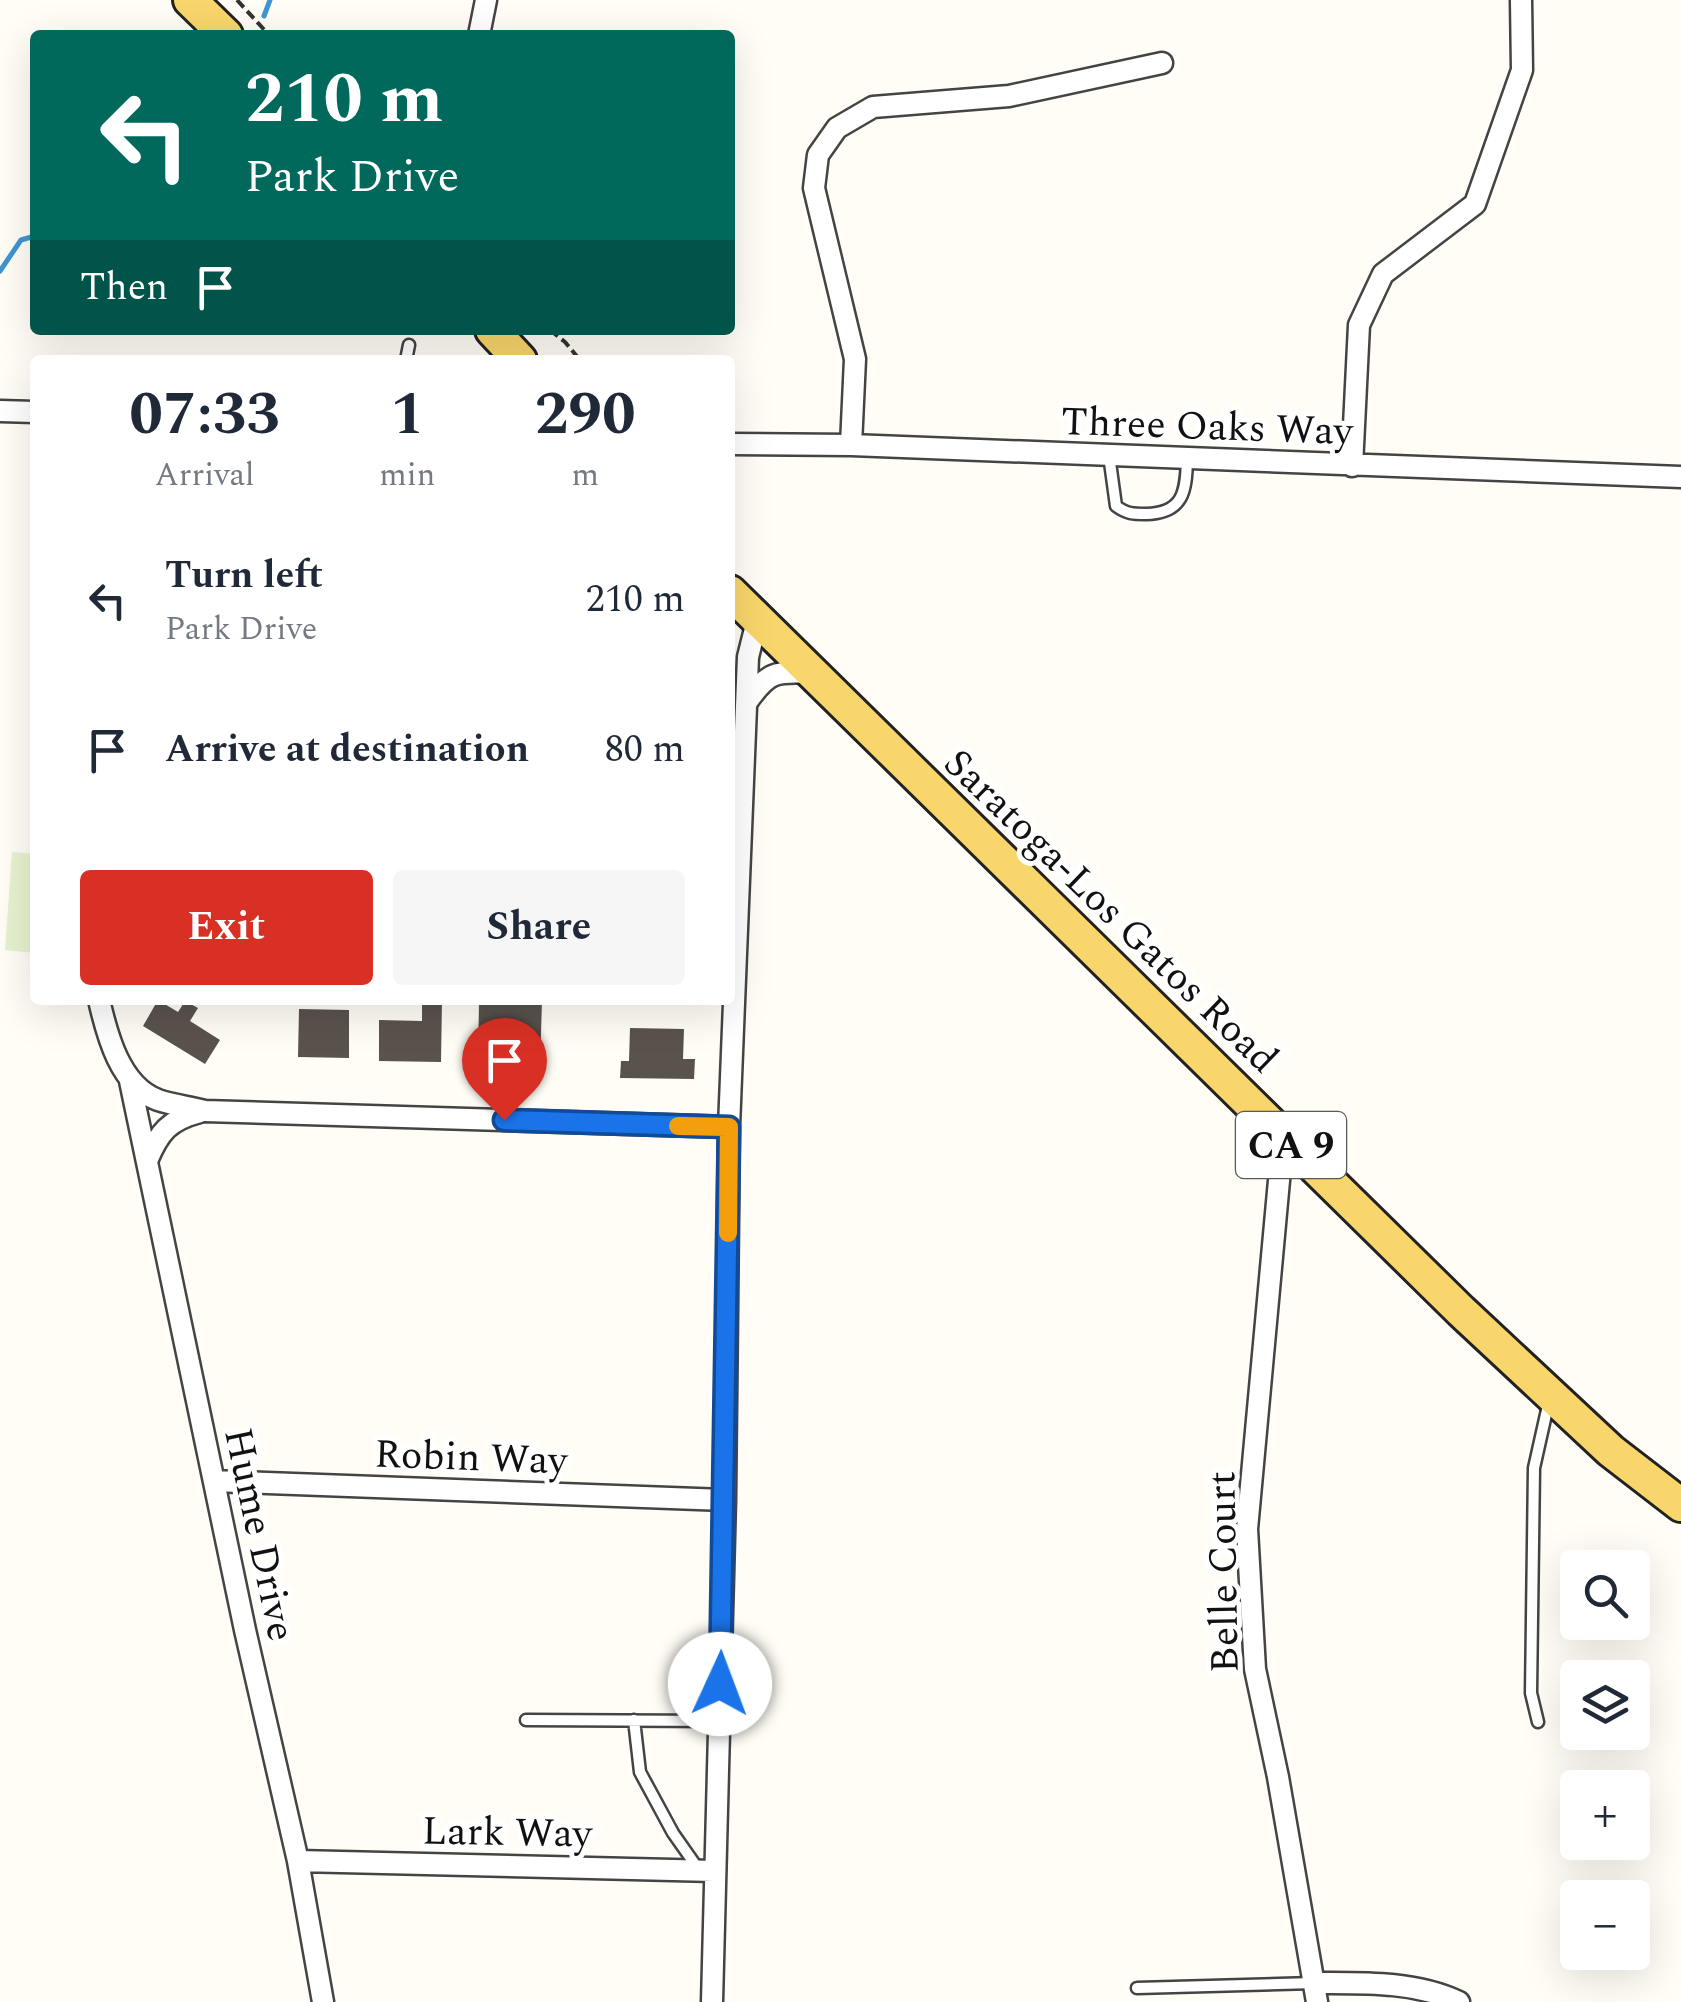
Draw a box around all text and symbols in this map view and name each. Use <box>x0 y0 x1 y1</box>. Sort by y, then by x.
text: 210 m <box>245 47 443 153</box>
icon: left <box>80 70 210 200</box>
text: Park Drive <box>245 143 459 212</box>
text: Then <box>80 259 168 317</box>
icon: arrive <box>188 260 243 315</box>
text: 07:33 <box>129 369 280 461</box>
text: 1 <box>391 369 424 461</box>
text: 290 <box>535 369 636 461</box>
street label: Three Oaks Way <box>1060 392 1356 463</box>
text: Arrival <box>155 451 255 500</box>
text: min <box>379 451 435 500</box>
text: m <box>571 451 599 500</box>
text: Turn left <box>165 547 323 605</box>
text: 210 m <box>586 571 685 629</box>
icon: left <box>80 573 135 628</box>
text: Park Drive <box>165 605 317 654</box>
text: Arrive at destination <box>165 721 529 779</box>
text: 80 m <box>605 721 685 779</box>
icon: arrive <box>80 723 135 778</box>
street label: Saratoga-Los Gatos Road <box>929 735 1292 1089</box>
button: Exit <box>80 870 373 985</box>
button: Share <box>393 870 685 985</box>
pin <box>462 1018 547 1121</box>
icon: arrive <box>477 1033 532 1088</box>
road number: CA 9 <box>1236 1112 1346 1178</box>
street label: Hume Drive <box>206 1422 311 1647</box>
street label: Robin Way <box>373 1425 570 1492</box>
street label: Belle Court <box>1192 1470 1257 1674</box>
map controls <box>1560 1550 1650 1970</box>
button: search <box>1560 1550 1650 1640</box>
position arrow <box>668 1632 772 1736</box>
button: layers <box>1560 1660 1650 1750</box>
button: + <box>1560 1770 1650 1860</box>
street label: Lark Way <box>421 1802 594 1866</box>
button: − <box>1560 1880 1650 1970</box>

